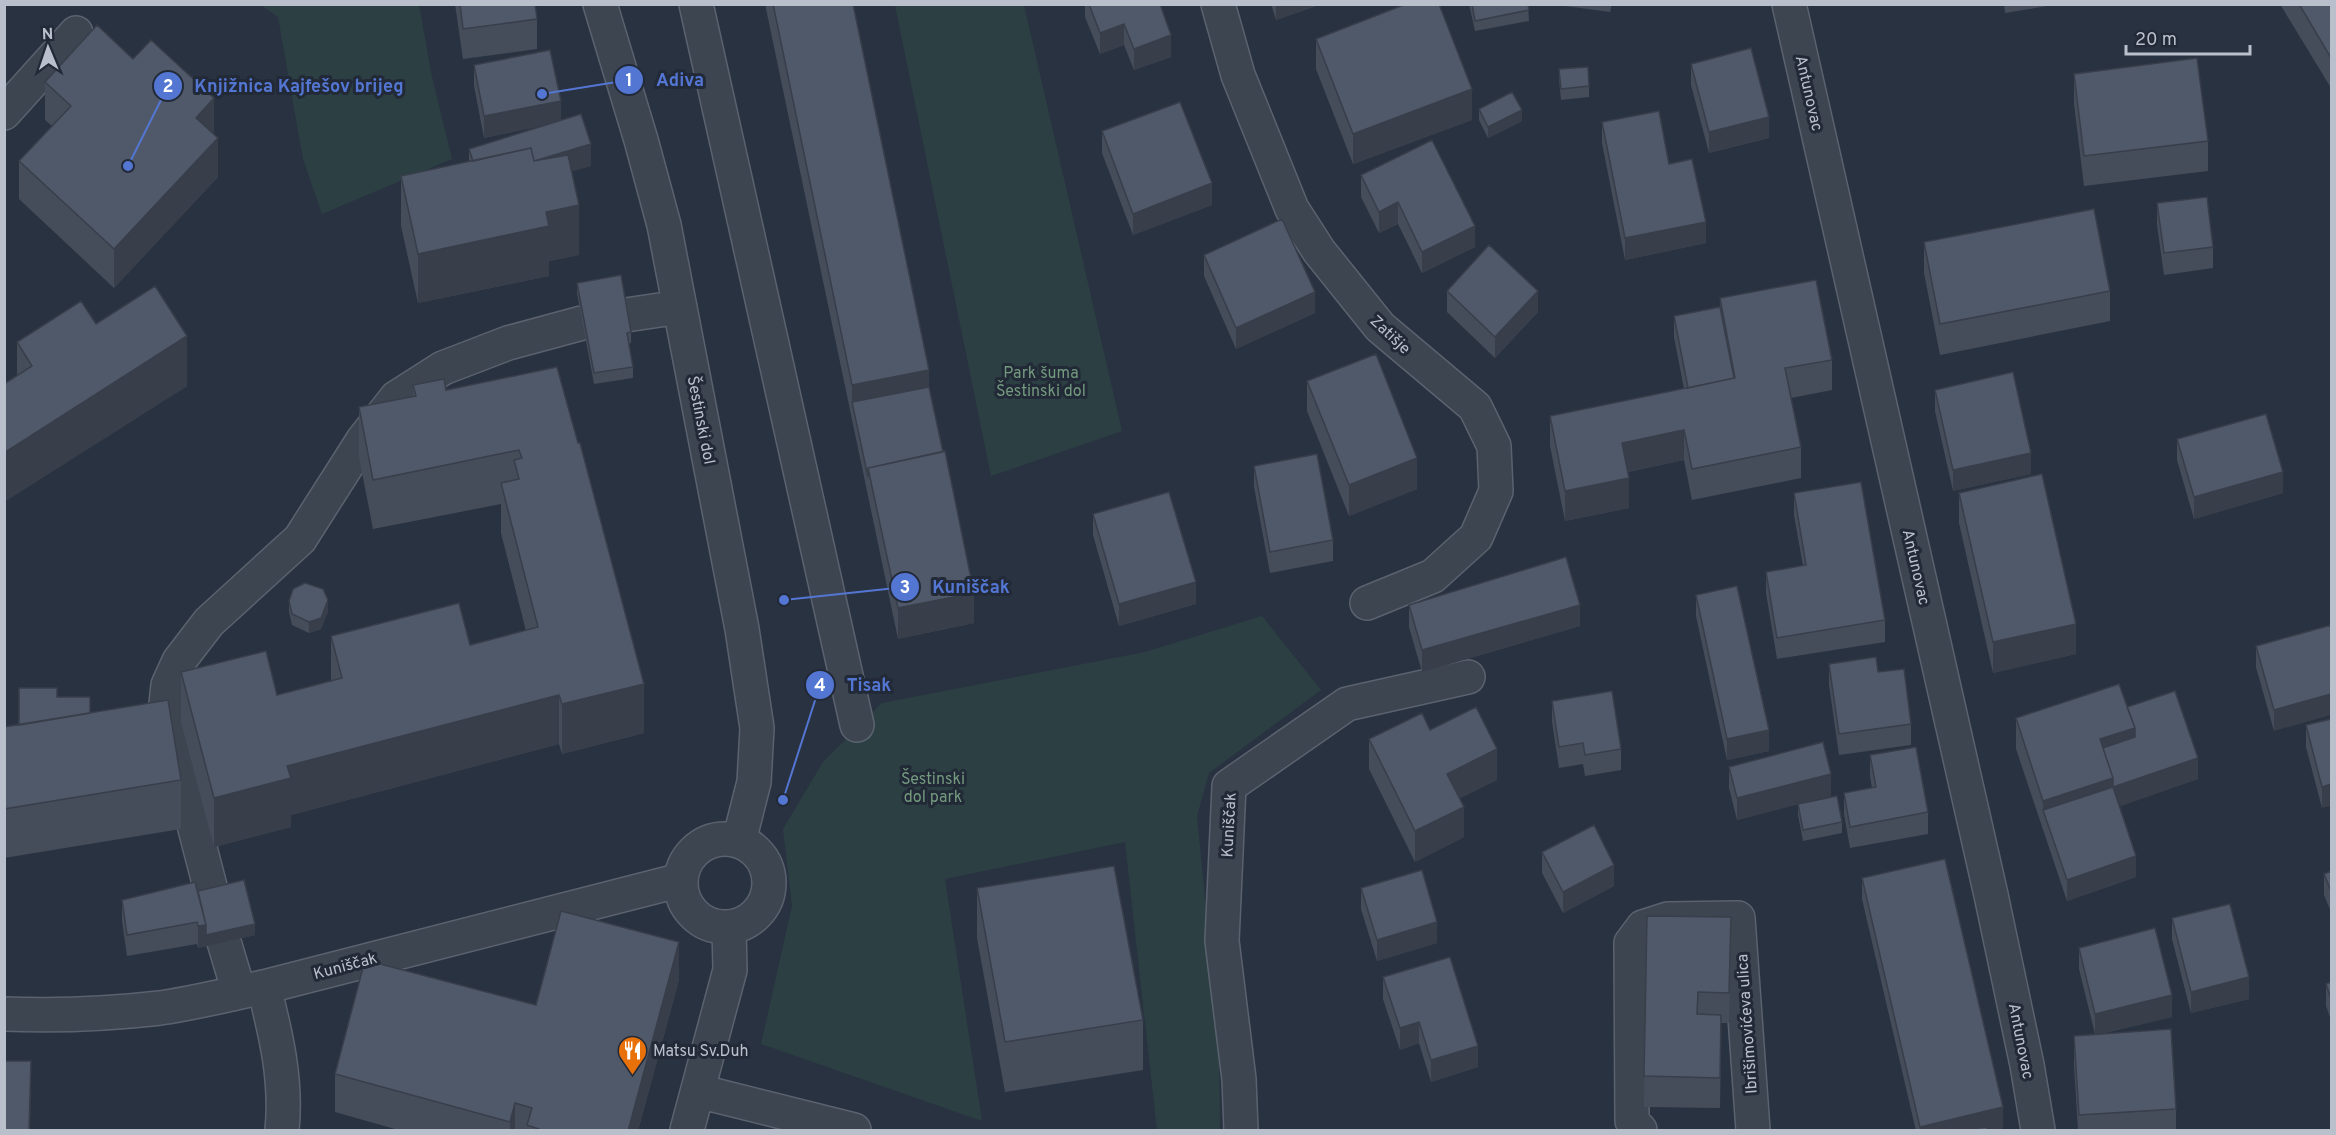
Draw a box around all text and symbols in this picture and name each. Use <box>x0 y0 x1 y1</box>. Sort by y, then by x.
north arrow <box>18 18 78 78</box>
scale bar <box>2126 18 2250 56</box>
text: N <box>41 25 54 45</box>
text: 20 m <box>2135 29 2177 52</box>
street label: Antunovac <box>1790 54 1826 133</box>
callout: Adiva <box>614 62 716 98</box>
callout: Knjižnica Kajfešov brijeg <box>153 68 416 104</box>
text: 1 <box>625 70 633 93</box>
text: Adiva <box>656 70 704 93</box>
text: 2 <box>162 76 174 99</box>
text: Knjižnica Kajfešov brijeg <box>194 76 404 99</box>
street label: Zatišje <box>1365 312 1414 359</box>
park label: Park šuma Šestinski dol <box>996 364 1086 402</box>
street label: Šestinski dol <box>682 374 720 466</box>
street label: Antunovac <box>1897 528 1933 607</box>
callout: Kuniščak <box>890 569 1022 605</box>
text: 3 <box>900 577 910 600</box>
text: Kuniščak <box>932 577 1010 600</box>
callout: Tisak <box>805 667 903 703</box>
text: 4 <box>814 675 826 698</box>
text: Tisak <box>847 675 891 698</box>
park label: Šestinski dol park <box>901 768 965 808</box>
street label: Kuniščak <box>1218 792 1242 858</box>
street label: Kuniščak <box>311 949 380 985</box>
street label: Ibrišimovićeva ulica <box>1733 953 1763 1094</box>
street label: Antunovac <box>2003 1002 2037 1081</box>
restaurant icon: Matsu Sv.Duh <box>616 1034 648 1076</box>
place label: Matsu Sv.Duh <box>653 1042 749 1062</box>

